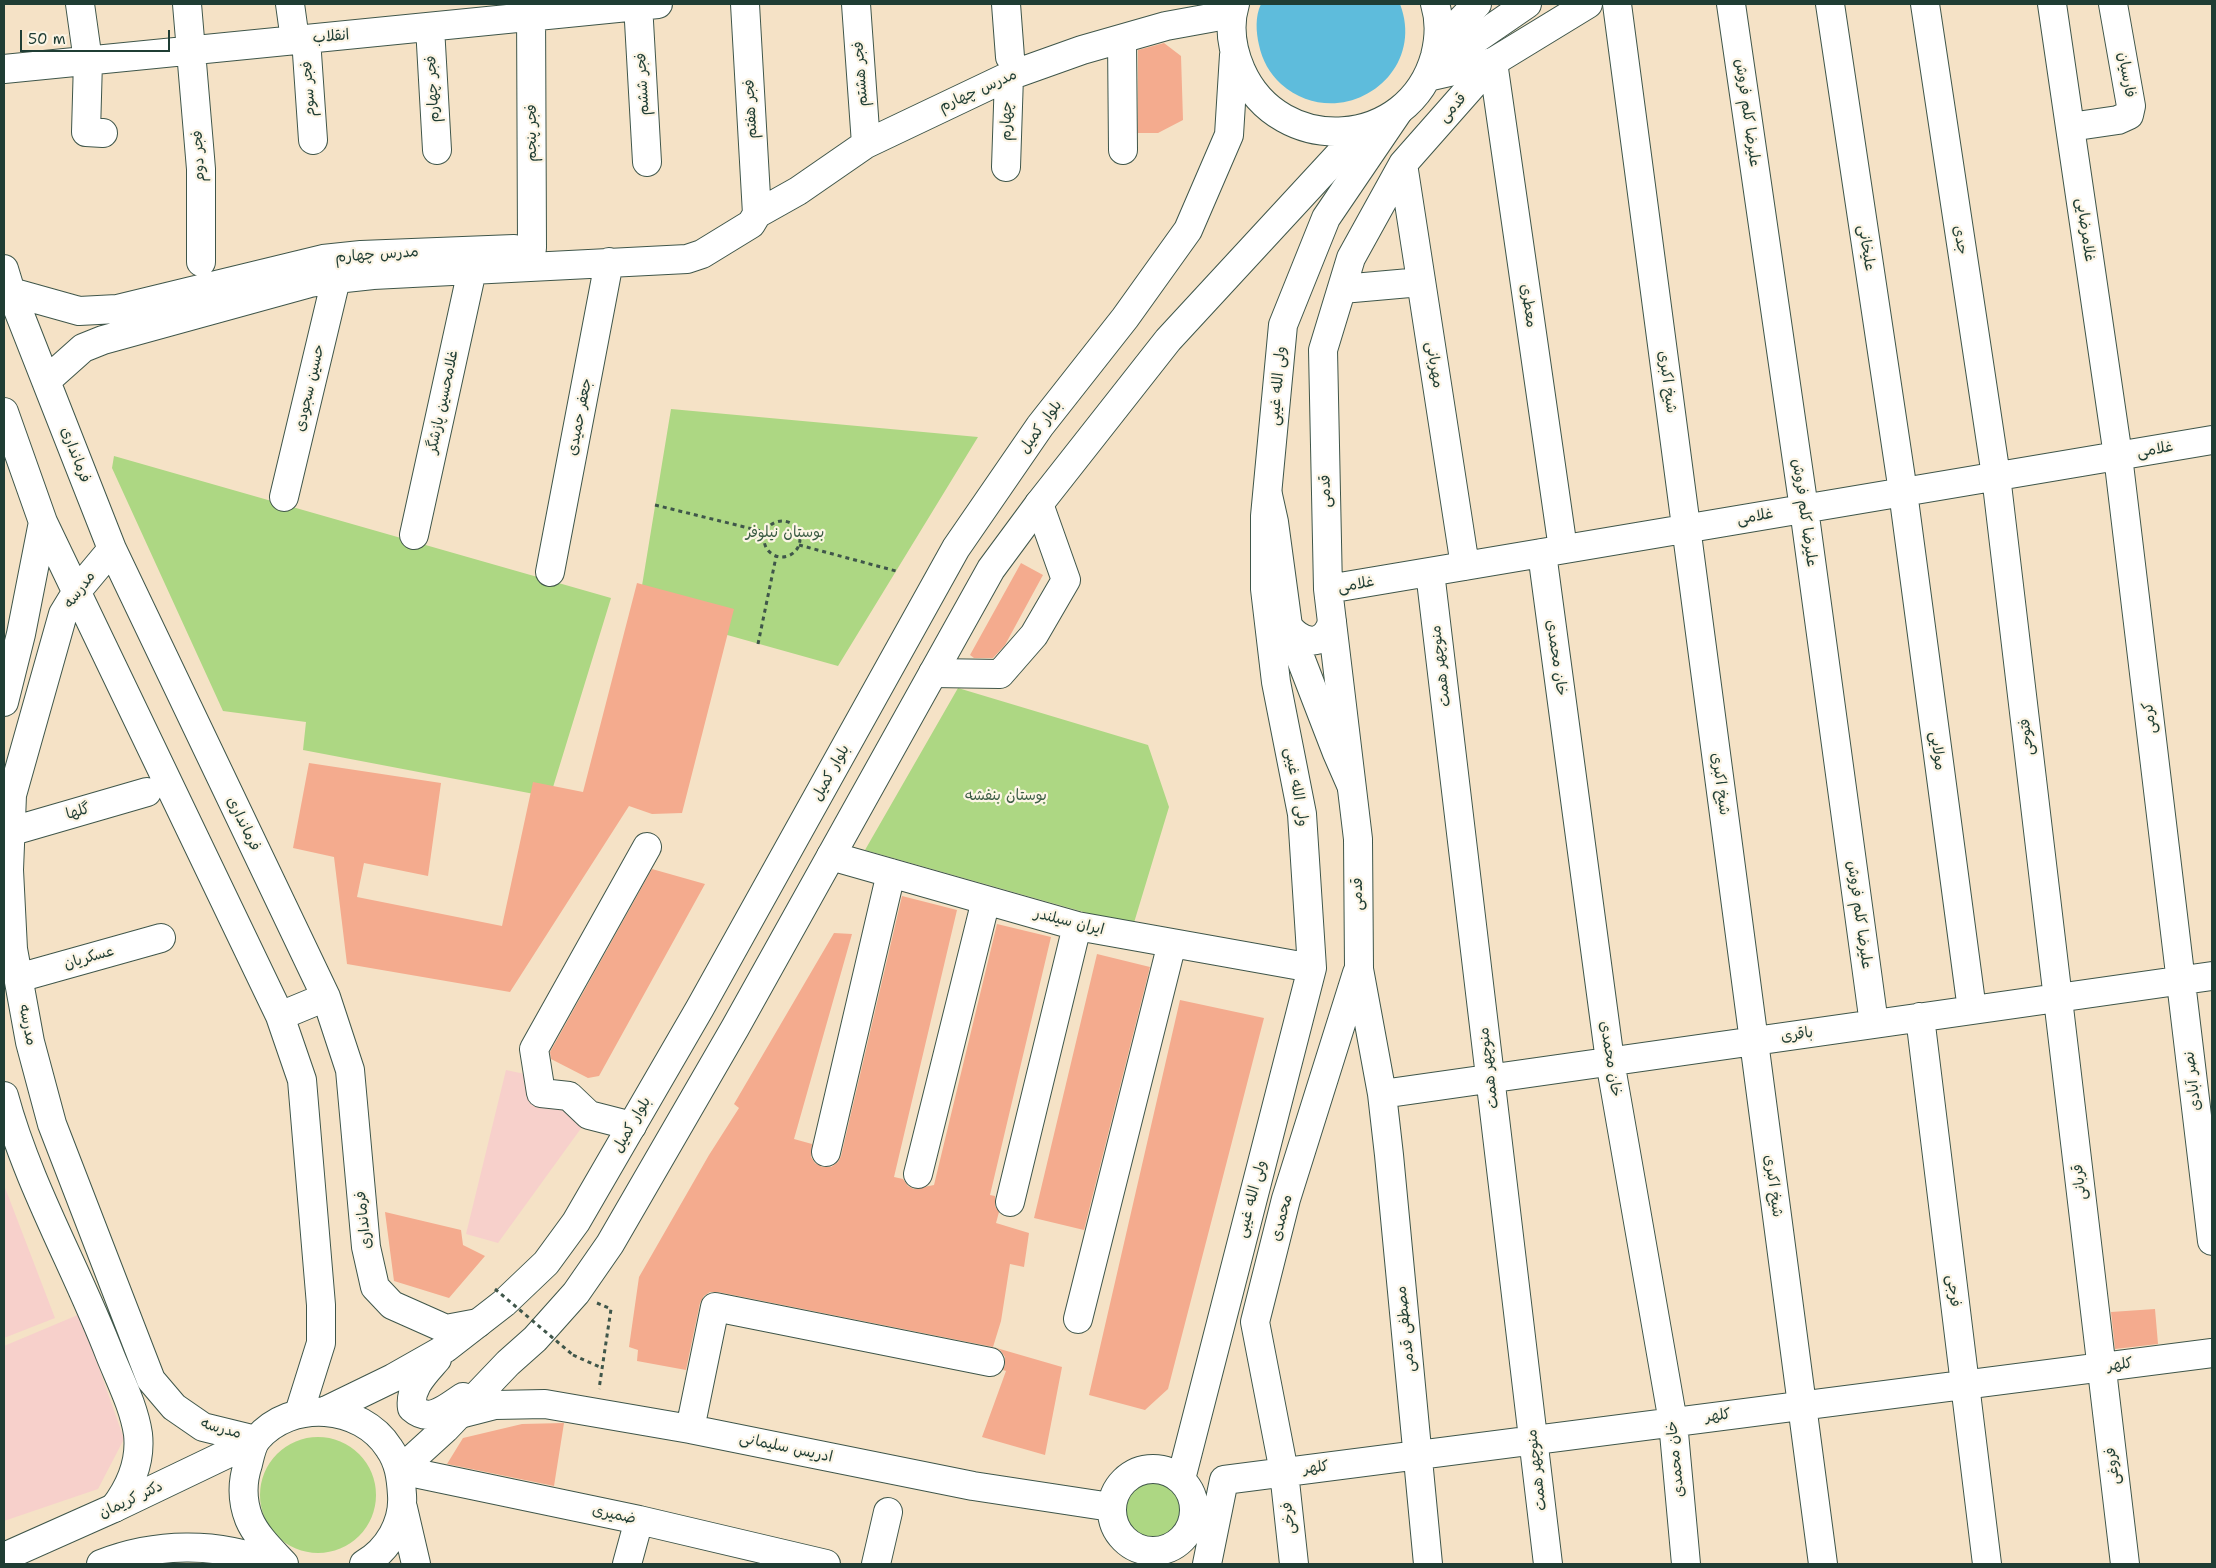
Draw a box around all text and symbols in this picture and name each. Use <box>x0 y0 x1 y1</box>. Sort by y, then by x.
scale bar <box>22 20 172 52</box>
street label: انقلاب <box>312 26 350 48</box>
text: 50 m <box>28 29 66 49</box>
street label: فجر هشتم <box>850 41 872 107</box>
street label: فارسیان <box>2113 51 2139 99</box>
street label: فجر ششم <box>632 52 654 116</box>
street label: فجر چهارم <box>422 55 444 123</box>
street label: علیرضا کلم فروش <box>1731 58 1763 168</box>
street label: فجر سوم <box>298 60 320 118</box>
street label: مدرس چهارم <box>936 66 1020 116</box>
street label: فجر هفتم <box>740 79 762 139</box>
street label: قدمی <box>1435 90 1471 126</box>
street label: چهارم <box>997 101 1017 141</box>
street label: فجر پنجم <box>523 104 541 162</box>
street label: فجر دوم <box>189 130 209 182</box>
street label: غلامرضایی <box>2072 197 2098 263</box>
street label: علیخانی <box>1853 224 1879 272</box>
street label: جدی <box>1949 224 1971 256</box>
street label: مدرس چهارم <box>335 243 419 267</box>
street label: معطری <box>1516 283 1540 329</box>
street label: مهربانی <box>1421 341 1447 389</box>
street label: حسین سجودی <box>291 343 329 433</box>
street label: ولی الله غیبی <box>1266 345 1290 427</box>
street label: غلامحسین پازشگر <box>423 349 463 455</box>
street label: شیخ اکبری <box>1654 350 1680 414</box>
street label: جعفر حمیدی <box>564 377 596 457</box>
street label: بلوار کمیل <box>1016 397 1066 457</box>
street label: فرمانداری <box>56 425 94 485</box>
street label: غلامی <box>2135 438 2175 462</box>
street label: علیرضا کلم فروش <box>1788 458 1820 568</box>
street label: قدمی <box>1317 474 1335 508</box>
street label: غلامی <box>1735 505 1775 529</box>
park label: بوستان نیلوفر <box>746 524 824 542</box>
street label: مدرسه <box>60 568 100 612</box>
street label: غلامی <box>1336 573 1376 597</box>
street label: خان محمدی <box>1542 619 1570 697</box>
street label: منوچهر همت <box>1427 624 1455 708</box>
street label: کرمی <box>2139 701 2161 735</box>
street label: فتوحی <box>2016 717 2038 757</box>
street label: مولایی <box>1925 730 1949 772</box>
street label: بلوار کمیل <box>808 742 854 804</box>
street label: ولی الله غیبی <box>1280 746 1312 828</box>
street label: شیخ اکبری <box>1707 752 1733 816</box>
park label: بوستان بنفشه <box>965 787 1047 805</box>
street label: فرمانداری <box>222 794 264 854</box>
street label: گلها <box>64 800 92 824</box>
street label: علیرضا کلم فروش <box>1843 860 1875 970</box>
street label: قدمی <box>1349 878 1367 910</box>
street label: ایران سیلندر <box>1032 905 1106 939</box>
street label: عسکریان <box>62 942 116 974</box>
street label: مدرسه <box>14 1003 40 1047</box>
street label: خان محمدی <box>1595 1020 1625 1098</box>
street label: باقری <box>1780 1024 1814 1046</box>
street label: منوچهر همت <box>1475 1026 1503 1110</box>
street label: نصر آبادی <box>2180 1050 2206 1112</box>
street label: بلوار کمیل <box>609 1094 655 1156</box>
street label: شیخ اکبری <box>1760 1154 1786 1218</box>
street label: ولی الله غیبی <box>1233 1158 1271 1240</box>
street label: قربانی <box>2069 1163 2091 1201</box>
street label: فرمانداری <box>352 1190 376 1250</box>
street label: محمدی <box>1267 1193 1297 1243</box>
street label: فرجی <box>1942 1274 1964 1308</box>
street label: مصطفی قدمی <box>1393 1285 1419 1373</box>
street label: کلهر <box>2106 1355 2134 1375</box>
street label: کلهر <box>1704 1406 1732 1426</box>
street label: مدرسه <box>199 1415 243 1443</box>
street label: خان محمدی <box>1663 1420 1689 1498</box>
street label: منوچهر همت <box>1523 1428 1551 1512</box>
street label: ادریس سلیمانی <box>738 1429 834 1467</box>
street label: فروغی <box>2102 1446 2124 1486</box>
street label: کلهر <box>1302 1458 1330 1478</box>
street label: دکتر کریمان <box>96 1477 166 1523</box>
street label: فرخی <box>1278 1501 1300 1535</box>
street label: ضمیری <box>590 1502 638 1528</box>

